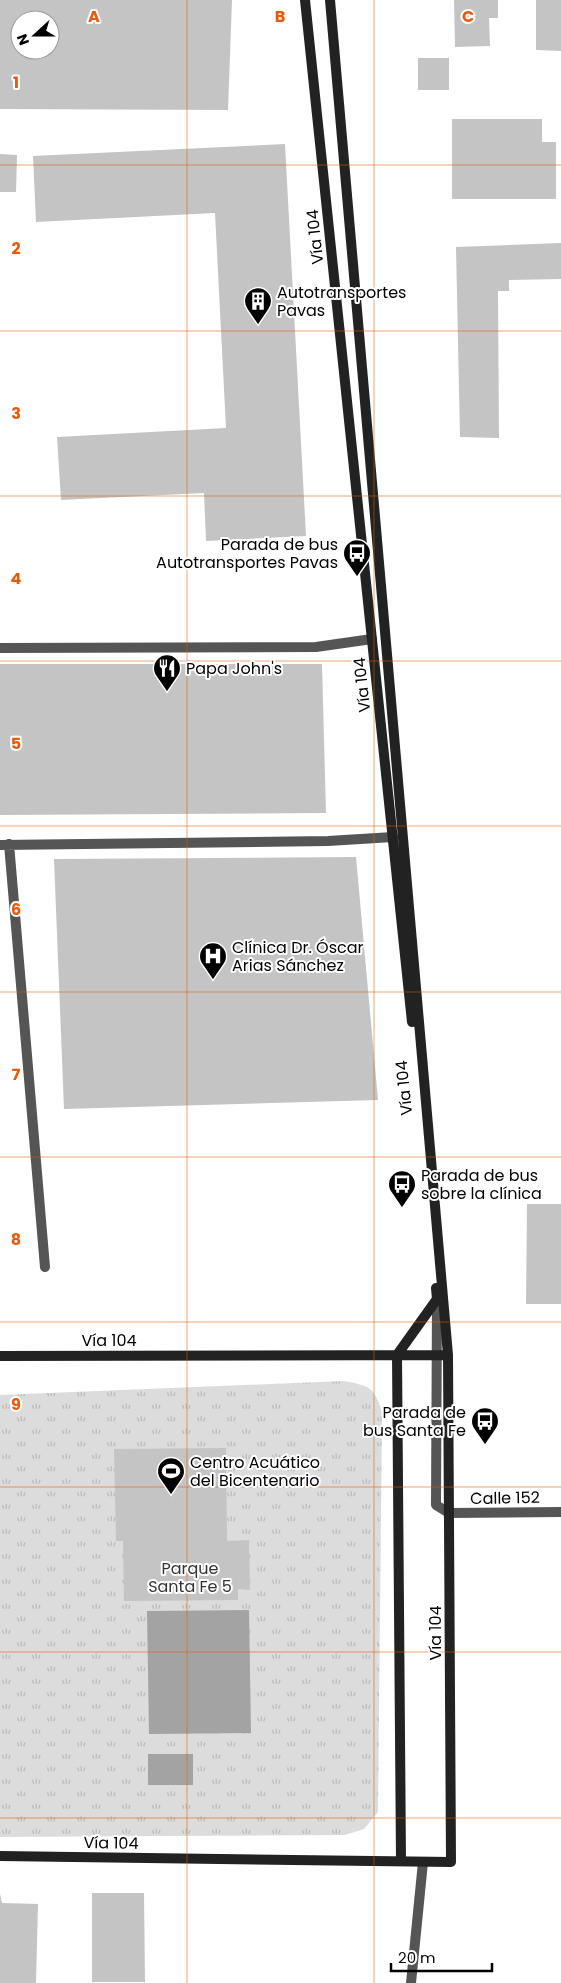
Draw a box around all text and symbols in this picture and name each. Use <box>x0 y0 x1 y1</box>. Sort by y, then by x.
text: A <box>88 5 100 28</box>
text: B <box>275 5 285 28</box>
text: C <box>462 5 474 28</box>
north arrow <box>10 10 60 60</box>
text: N <box>12 31 34 48</box>
text: 1 <box>13 71 19 94</box>
street label: Vía 104 <box>301 208 329 266</box>
text: 2 <box>11 237 21 260</box>
place label: Autotransportes Pavas <box>277 281 406 322</box>
building icon: Autotransportes Pavas <box>243 286 273 325</box>
text: 3 <box>11 402 21 425</box>
place label: Parada de bus Autotransportes Pavas <box>156 533 338 574</box>
bus stop icon: Parada de bus Autotransportes Pavas <box>342 538 372 577</box>
text: 4 <box>11 567 22 590</box>
restaurant icon: Papa John's <box>152 653 182 692</box>
street label: Vía 104 <box>348 656 376 714</box>
place label: Papa John's <box>186 657 282 680</box>
text: 5 <box>11 732 21 755</box>
text: 6 <box>11 898 21 921</box>
place label: Clínica Dr. Óscar Arias Sánchez <box>232 936 364 977</box>
hospital icon: Clínica Dr. Óscar Arias Sánchez <box>198 941 228 980</box>
street label: Vía 104 <box>390 1059 418 1117</box>
text: 7 <box>12 1063 21 1086</box>
place label: Parada de bus sobre la clínica <box>421 1164 542 1205</box>
bus stop icon: Parada de bus sobre la clínica <box>387 1169 417 1208</box>
text: 8 <box>11 1228 21 1251</box>
street label: Vía 104 <box>81 1329 137 1352</box>
text: 9 <box>11 1393 21 1416</box>
place label: Parada de bus Santa Fe <box>363 1401 466 1442</box>
bus stop icon: Parada de bus Santa Fe <box>470 1406 500 1445</box>
place label: Centro Acuático del Bicentenario <box>190 1451 320 1492</box>
sports icon: Centro Acuático del Bicentenario <box>156 1456 186 1495</box>
street label: Calle 152 <box>470 1486 540 1510</box>
park label: Parque Santa Fe 5 <box>148 1557 232 1598</box>
street label: Vía 104 <box>424 1605 447 1661</box>
street label: Vía 104 <box>83 1831 139 1855</box>
scale bar <box>391 1940 492 1972</box>
text: 20 m <box>398 1947 436 1968</box>

